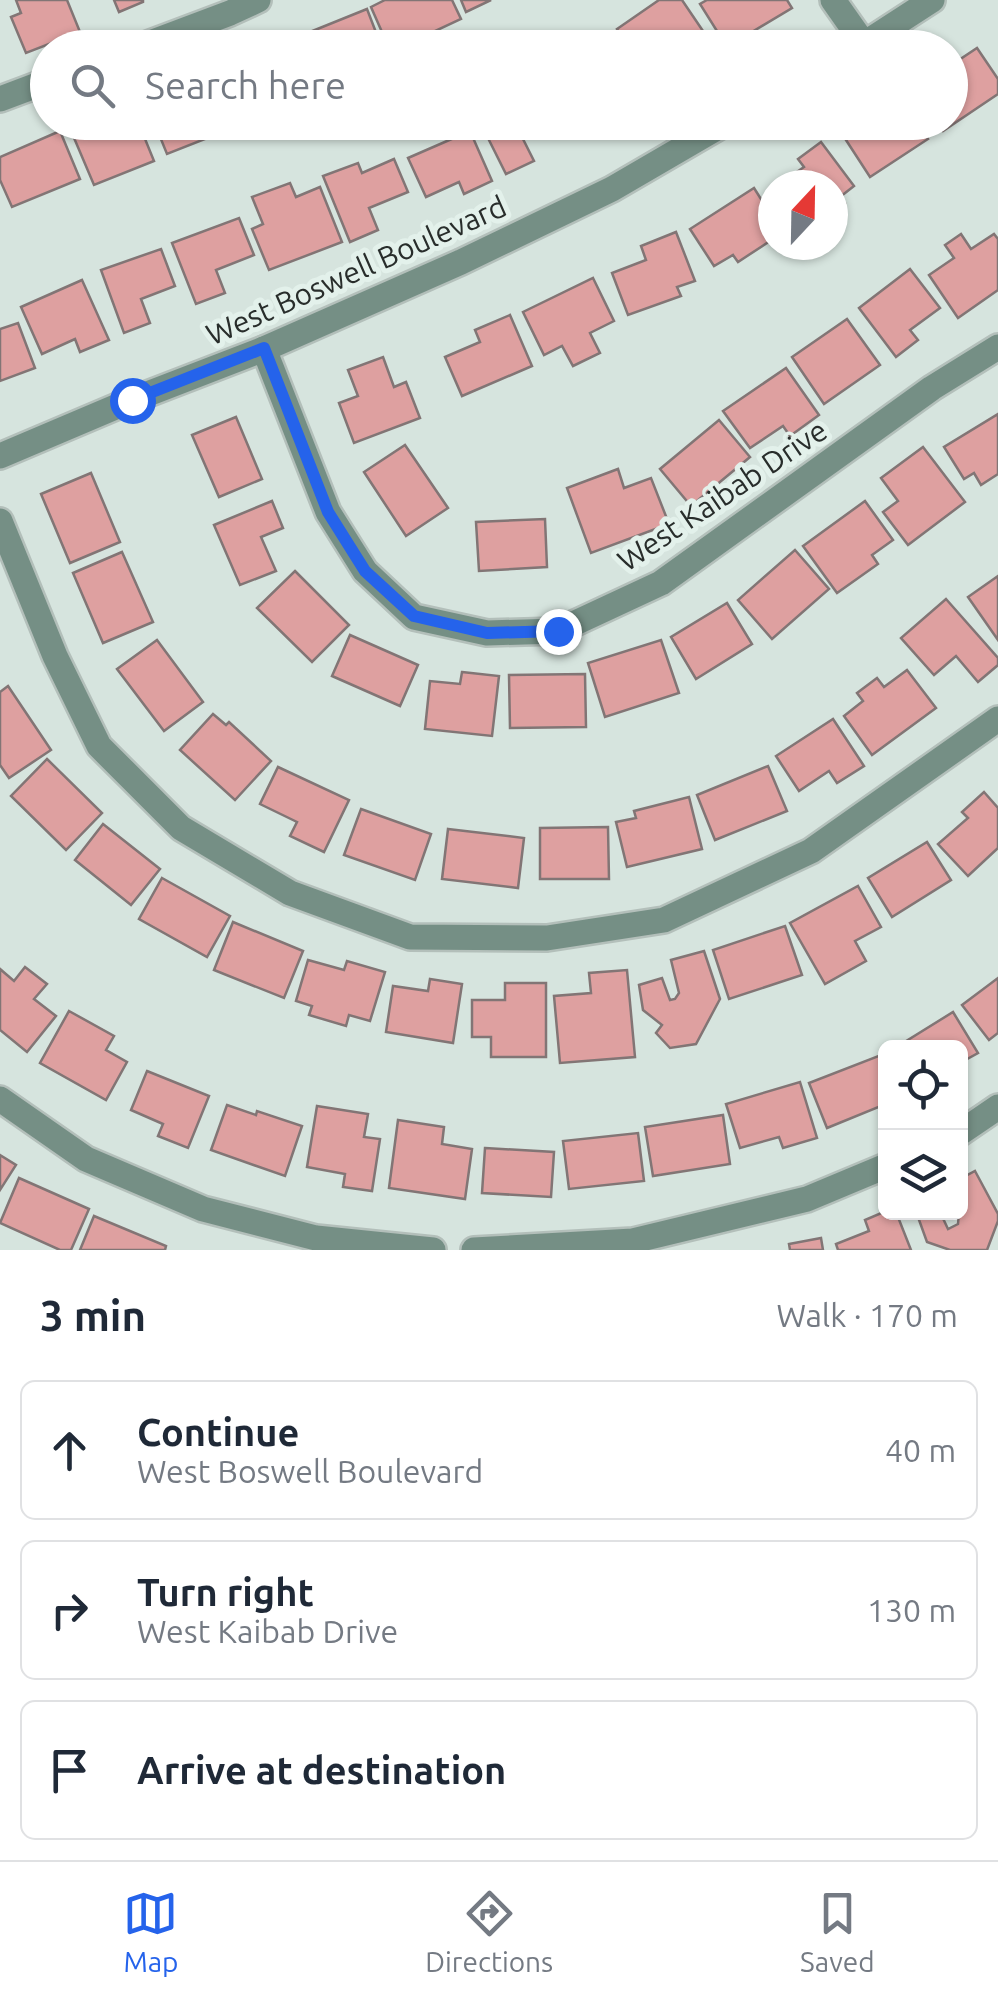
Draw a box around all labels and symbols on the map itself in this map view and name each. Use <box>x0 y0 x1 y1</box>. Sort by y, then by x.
north arrow <box>758 170 848 260</box>
street label: West Boswell Boulevard <box>201 188 511 352</box>
route start <box>110 378 156 424</box>
street label: West Kaibab Drive <box>611 412 833 578</box>
route end <box>536 609 582 655</box>

